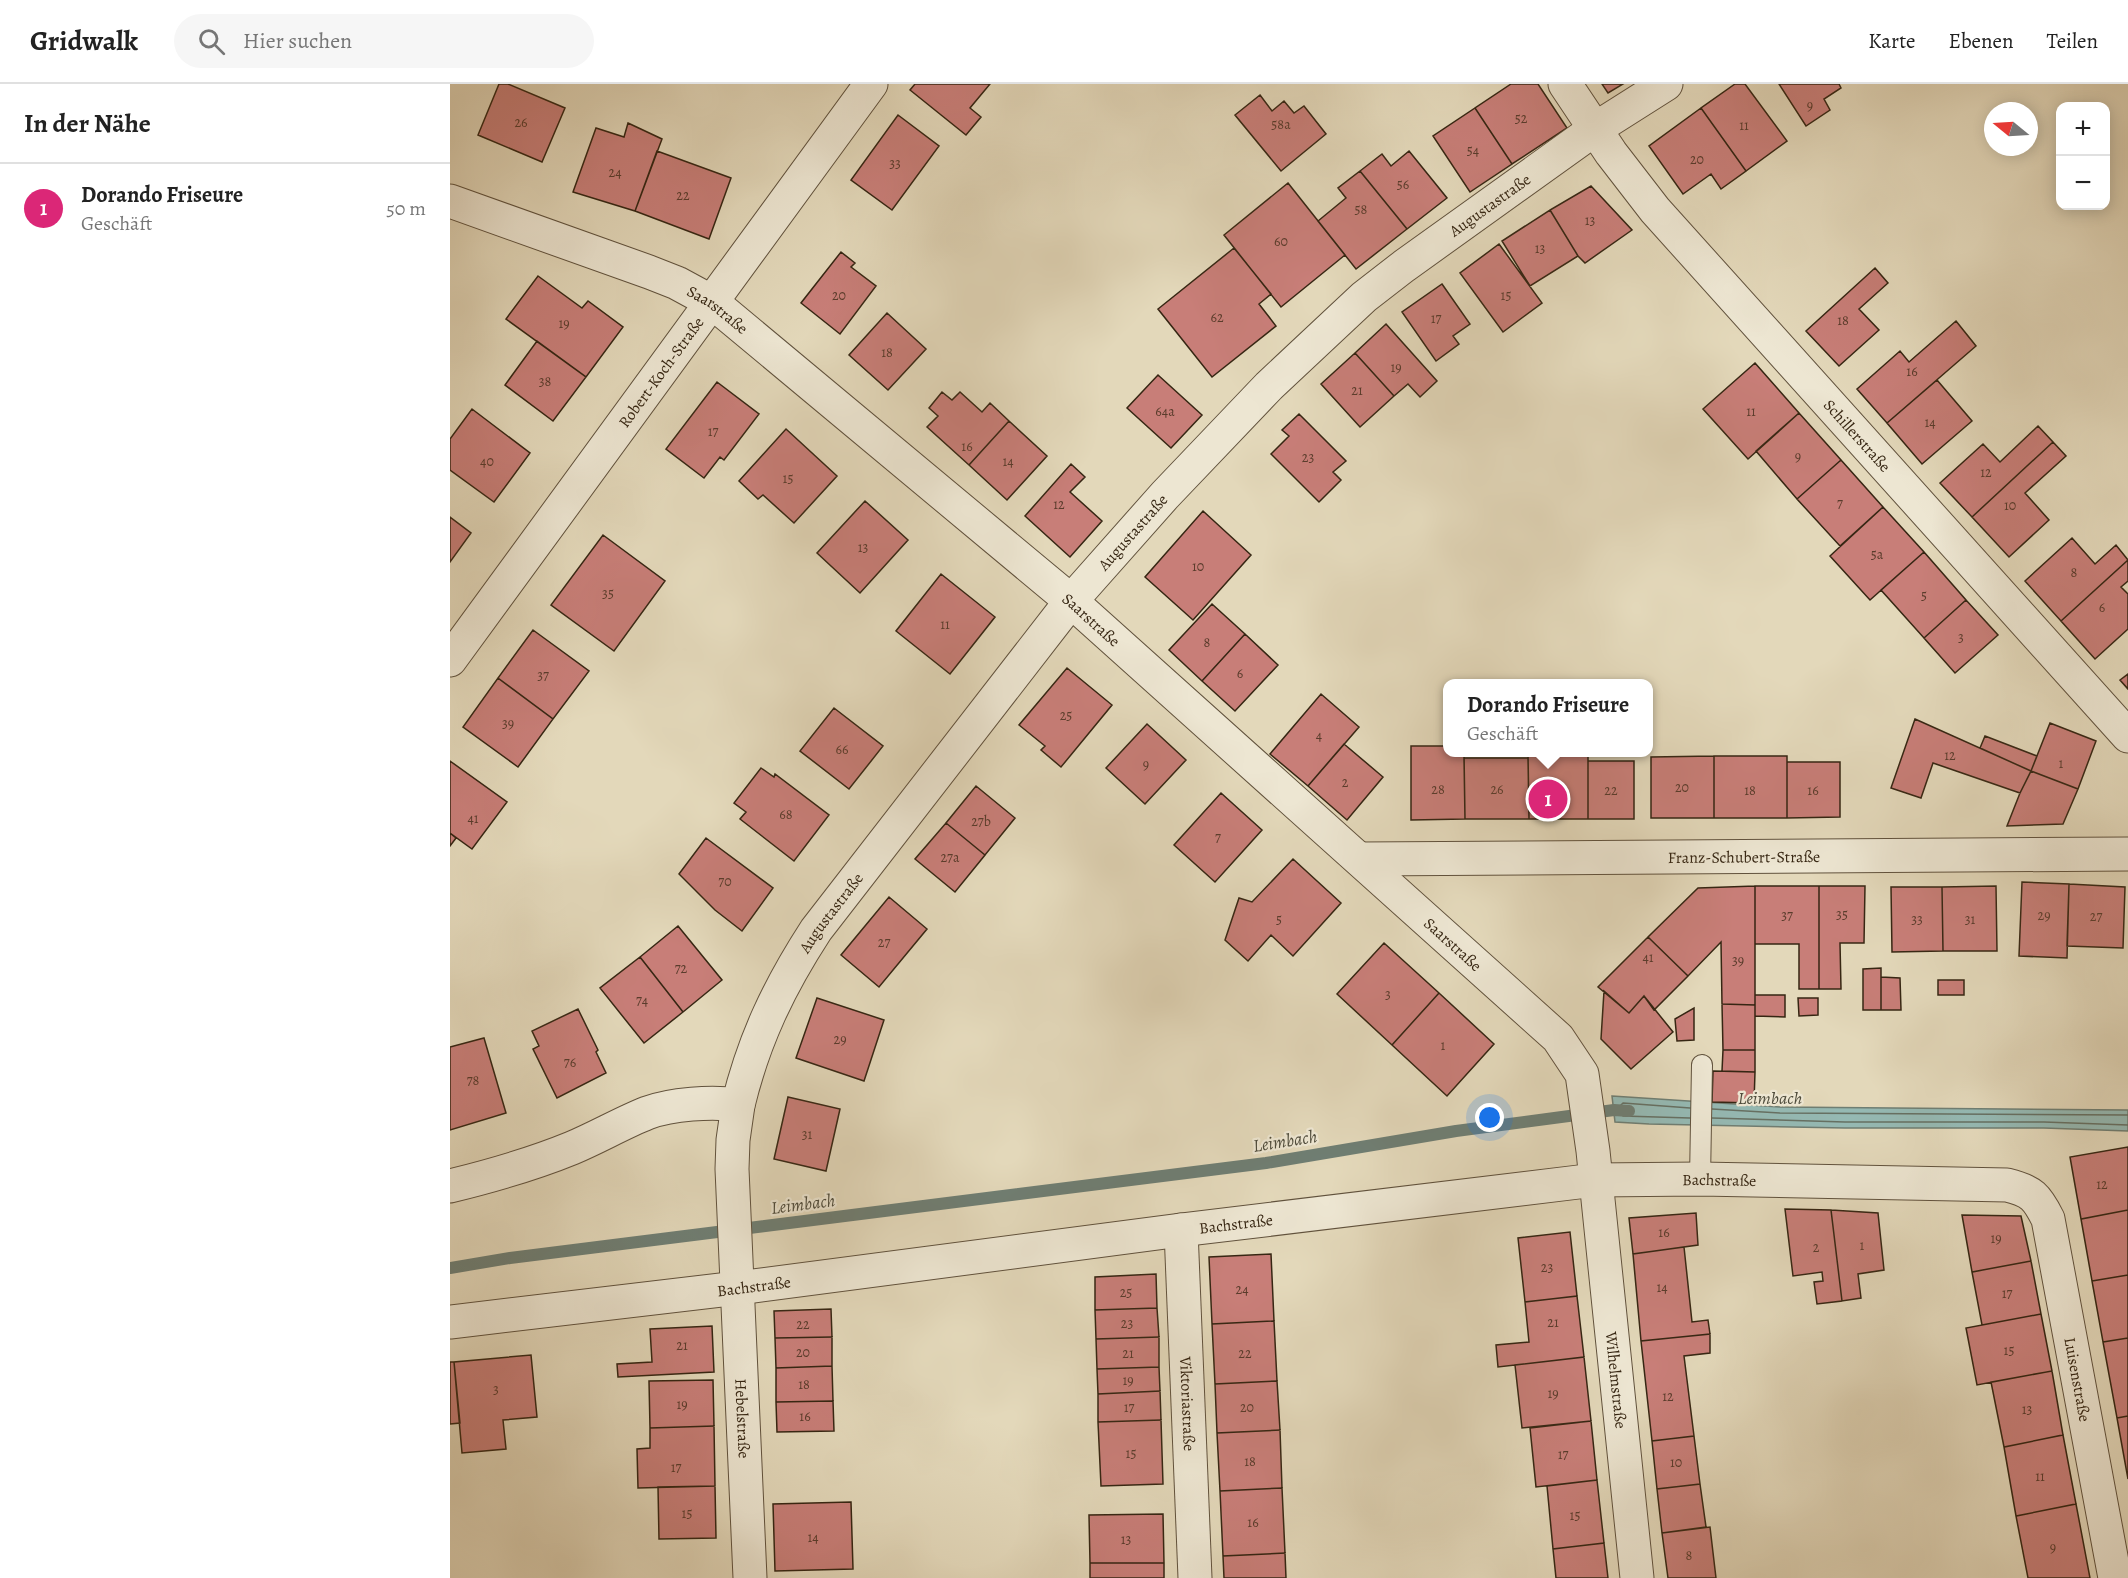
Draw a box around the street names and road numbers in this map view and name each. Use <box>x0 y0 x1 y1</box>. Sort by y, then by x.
street label: Augustastraße <box>1444 169 1535 243</box>
street label: Saarstraße <box>683 280 752 340</box>
street label: Robert-Koch-Straße <box>614 312 709 432</box>
street label: Schillerstraße <box>1818 395 1895 477</box>
street label: Augustastraße <box>1093 490 1173 576</box>
street label: Saarstraße <box>1057 588 1125 652</box>
street label: Franz-Schubert-Straße <box>1668 846 1820 869</box>
street label: Augustastraße <box>794 868 869 958</box>
street label: Saarstraße <box>1419 913 1486 977</box>
street label: Bachstraße <box>1682 1169 1756 1192</box>
street label: Bachstraße <box>1198 1209 1274 1240</box>
street label: Bachstraße <box>716 1271 792 1302</box>
street label: Wilhelmstraße <box>1600 1330 1632 1430</box>
street label: Luisenstraße <box>2058 1336 2096 1424</box>
street label: Viktoriastraße <box>1174 1355 1200 1452</box>
street label: Hebelstraße <box>729 1378 755 1459</box>

